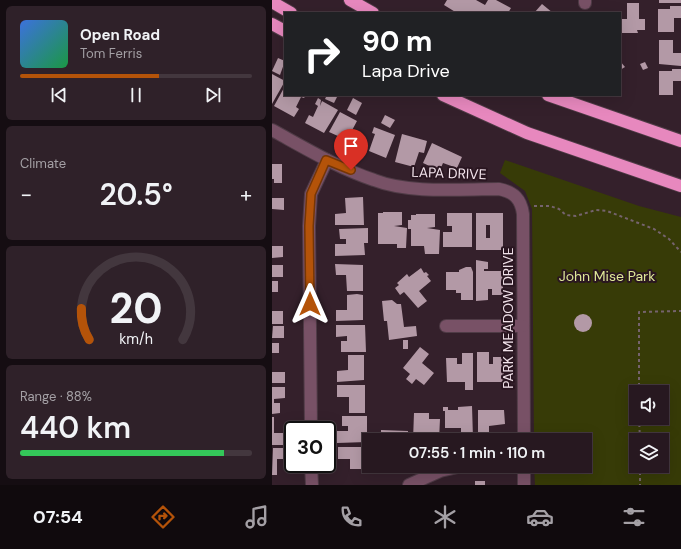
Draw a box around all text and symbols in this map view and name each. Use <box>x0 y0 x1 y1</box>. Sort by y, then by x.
text: 90 m <box>362 23 432 60</box>
text: Open Road <box>80 25 160 45</box>
icon: right <box>296 28 348 80</box>
text: Tom Ferris <box>80 45 142 62</box>
text: Lapa Drive <box>362 59 450 83</box>
icon: previous <box>48 84 70 106</box>
icon: pause <box>125 84 147 106</box>
icon: next <box>202 84 224 106</box>
pin <box>334 129 368 170</box>
icon: arrive <box>340 135 362 157</box>
text: Climate <box>20 155 66 172</box>
street label: LAPA DRIVE <box>411 163 487 183</box>
text: 20.5° <box>99 175 173 214</box>
text: − <box>20 180 32 209</box>
text: + <box>240 180 252 209</box>
street label: PARK MEADOW DRIVE <box>499 247 517 389</box>
park label: John Mise Park <box>559 267 655 285</box>
text: 20 <box>109 282 163 336</box>
position arrow <box>289 283 331 325</box>
text: km/h <box>119 330 153 348</box>
map controls <box>629 385 669 473</box>
button: sound <box>629 385 669 425</box>
text: Range · 88% <box>20 388 92 405</box>
text: 440 km <box>20 408 131 447</box>
speed limit sign: 30 <box>284 421 336 473</box>
button: layers <box>629 433 669 473</box>
text: 07:55 · 1 min · 110 m <box>409 443 545 463</box>
icon: directions <box>149 503 177 531</box>
icon: music <box>243 503 271 531</box>
icon: phone <box>337 503 365 531</box>
icon: climate <box>431 503 459 531</box>
icon: car <box>526 503 554 531</box>
icon: filters <box>620 503 648 531</box>
text: 07:54 <box>33 505 83 529</box>

